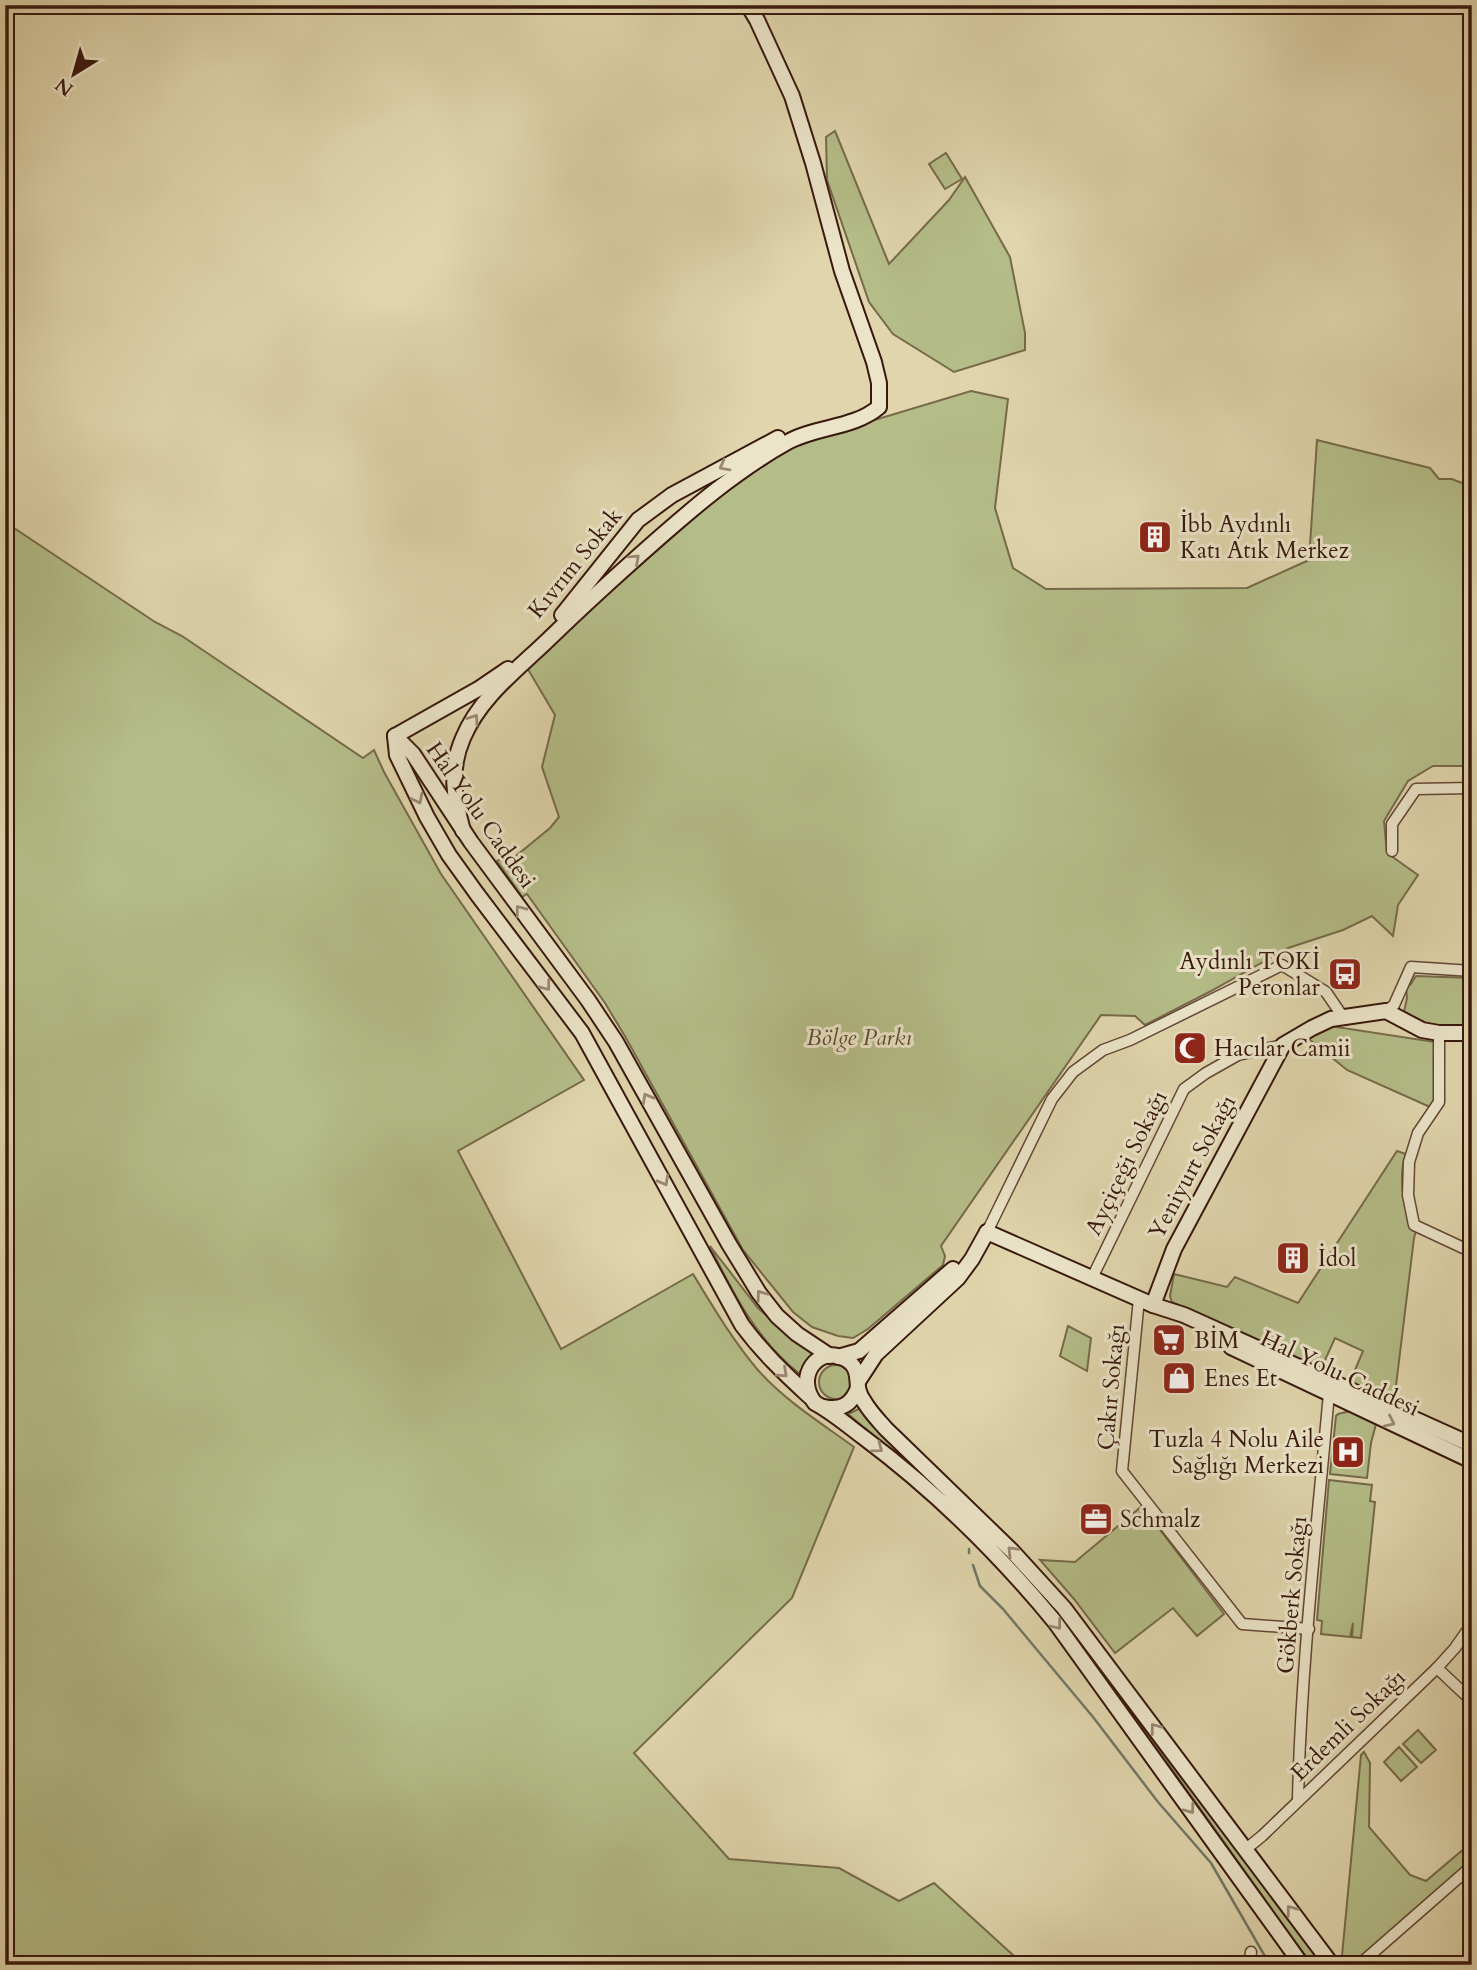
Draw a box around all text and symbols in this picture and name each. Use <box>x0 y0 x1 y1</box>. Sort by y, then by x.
north arrow <box>38 38 108 108</box>
text: N <box>50 71 79 102</box>
one-way arrow <box>719 458 731 472</box>
street label: Kıvrım Sokak <box>521 501 630 625</box>
place label: İbb Aydınlı Katı Atık Merkez <box>1180 509 1349 566</box>
building icon: İbb Aydınlı Katı Atık Merkez <box>1136 518 1174 556</box>
one-way arrow <box>627 555 640 568</box>
one-way arrow <box>466 714 478 727</box>
street label: Hal Yolu Caddesi <box>419 736 543 894</box>
one-way arrow <box>410 792 424 804</box>
one-way arrow <box>516 905 529 917</box>
place label: Aydınlı TOKİ Peronlar <box>1179 946 1321 1003</box>
bus stop icon: Aydınlı TOKİ Peronlar <box>1326 955 1364 993</box>
one-way arrow <box>538 978 551 991</box>
park label: Bölge Parkı <box>806 1022 912 1053</box>
mosque icon: Hacılar Camii <box>1171 1029 1209 1067</box>
place label: Hacılar Camii <box>1214 1033 1350 1064</box>
street label: Ayçiçeği Sokağı <box>1078 1085 1174 1241</box>
street label: Yeniyurt Sokağı <box>1141 1089 1243 1245</box>
one-way arrow <box>643 1093 656 1106</box>
one-way arrow <box>656 1173 669 1186</box>
building icon: İdol <box>1274 1239 1312 1277</box>
place label: İdol <box>1318 1243 1357 1274</box>
one-way arrow <box>757 1290 769 1303</box>
supermarket icon: BİM <box>1150 1321 1188 1359</box>
street label: Çakır Sokağı <box>1090 1323 1132 1451</box>
street label: Hal Yolu Caddesi <box>1255 1323 1425 1423</box>
place label: BİM <box>1194 1325 1239 1356</box>
shop icon: Enes Et <box>1160 1359 1198 1397</box>
place label: Enes Et <box>1204 1363 1277 1394</box>
one-way arrow <box>775 1364 788 1377</box>
one-way arrow <box>1383 1414 1395 1428</box>
place label: Tuzla 4 Nolu Aile Sağlığı Merkezi <box>1148 1424 1324 1481</box>
hospital icon: Tuzla 4 Nolu Aile Sağlığı Merkezi <box>1329 1433 1367 1471</box>
one-way arrow <box>870 1440 883 1452</box>
office icon: Schmalz <box>1077 1500 1115 1538</box>
place label: Schmalz <box>1120 1504 1200 1535</box>
street label: Gökberk Sokağı <box>1270 1515 1314 1675</box>
one-way arrow <box>1007 1546 1020 1559</box>
one-way arrow <box>1048 1617 1061 1629</box>
street label: Erdemli Sokağı <box>1284 1662 1412 1788</box>
one-way arrow <box>1150 1723 1163 1736</box>
one-way arrow <box>1182 1801 1195 1814</box>
one-way arrow <box>1287 1905 1299 1918</box>

